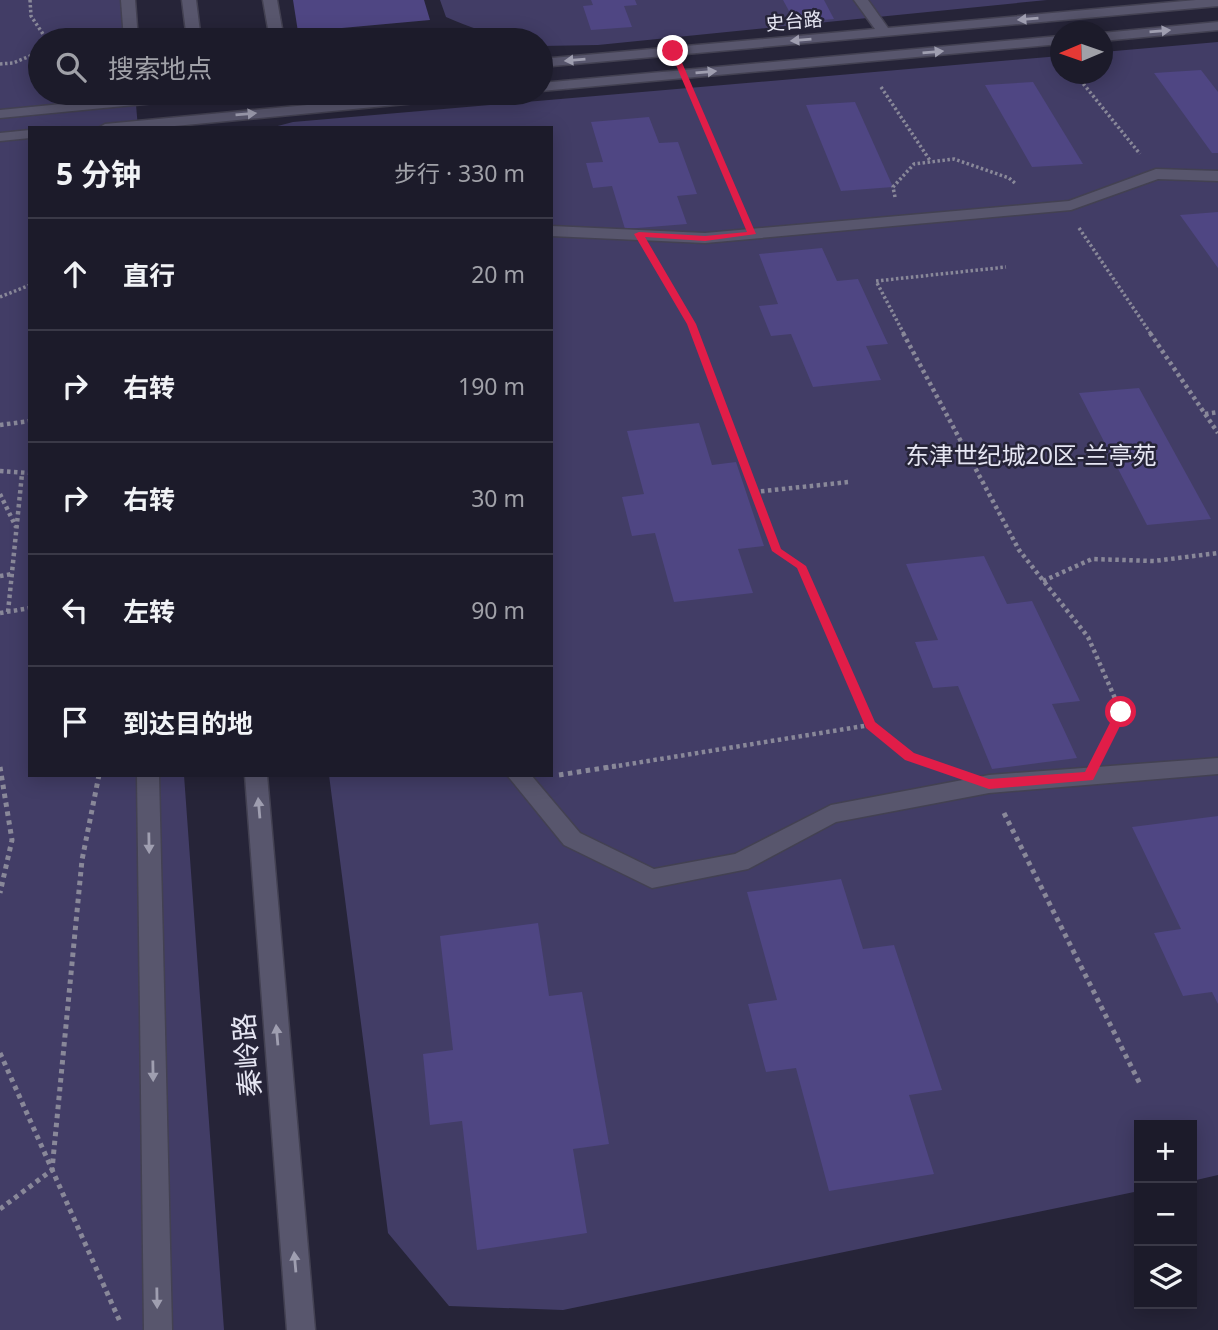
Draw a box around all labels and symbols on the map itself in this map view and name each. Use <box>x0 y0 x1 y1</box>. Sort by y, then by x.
street label: 史台路 <box>764 6 824 36</box>
one-way arrow <box>1017 14 1039 25</box>
north arrow <box>1050 21 1113 84</box>
one-way arrow <box>1149 26 1171 37</box>
route end <box>657 35 688 66</box>
one-way arrow <box>790 35 812 46</box>
one-way arrow <box>922 46 944 57</box>
one-way arrow <box>564 55 586 66</box>
one-way arrow <box>696 66 718 77</box>
one-way arrow <box>236 108 258 119</box>
district label: 东津世纪城20区-兰亭苑 <box>905 438 1157 471</box>
route start <box>1105 696 1136 727</box>
one-way arrow <box>253 797 264 819</box>
one-way arrow <box>143 833 155 855</box>
street label: 秦岭路 <box>223 1012 269 1099</box>
one-way arrow <box>271 1024 282 1046</box>
one-way arrow <box>147 1060 159 1082</box>
one-way arrow <box>289 1251 300 1273</box>
one-way arrow <box>151 1288 163 1310</box>

